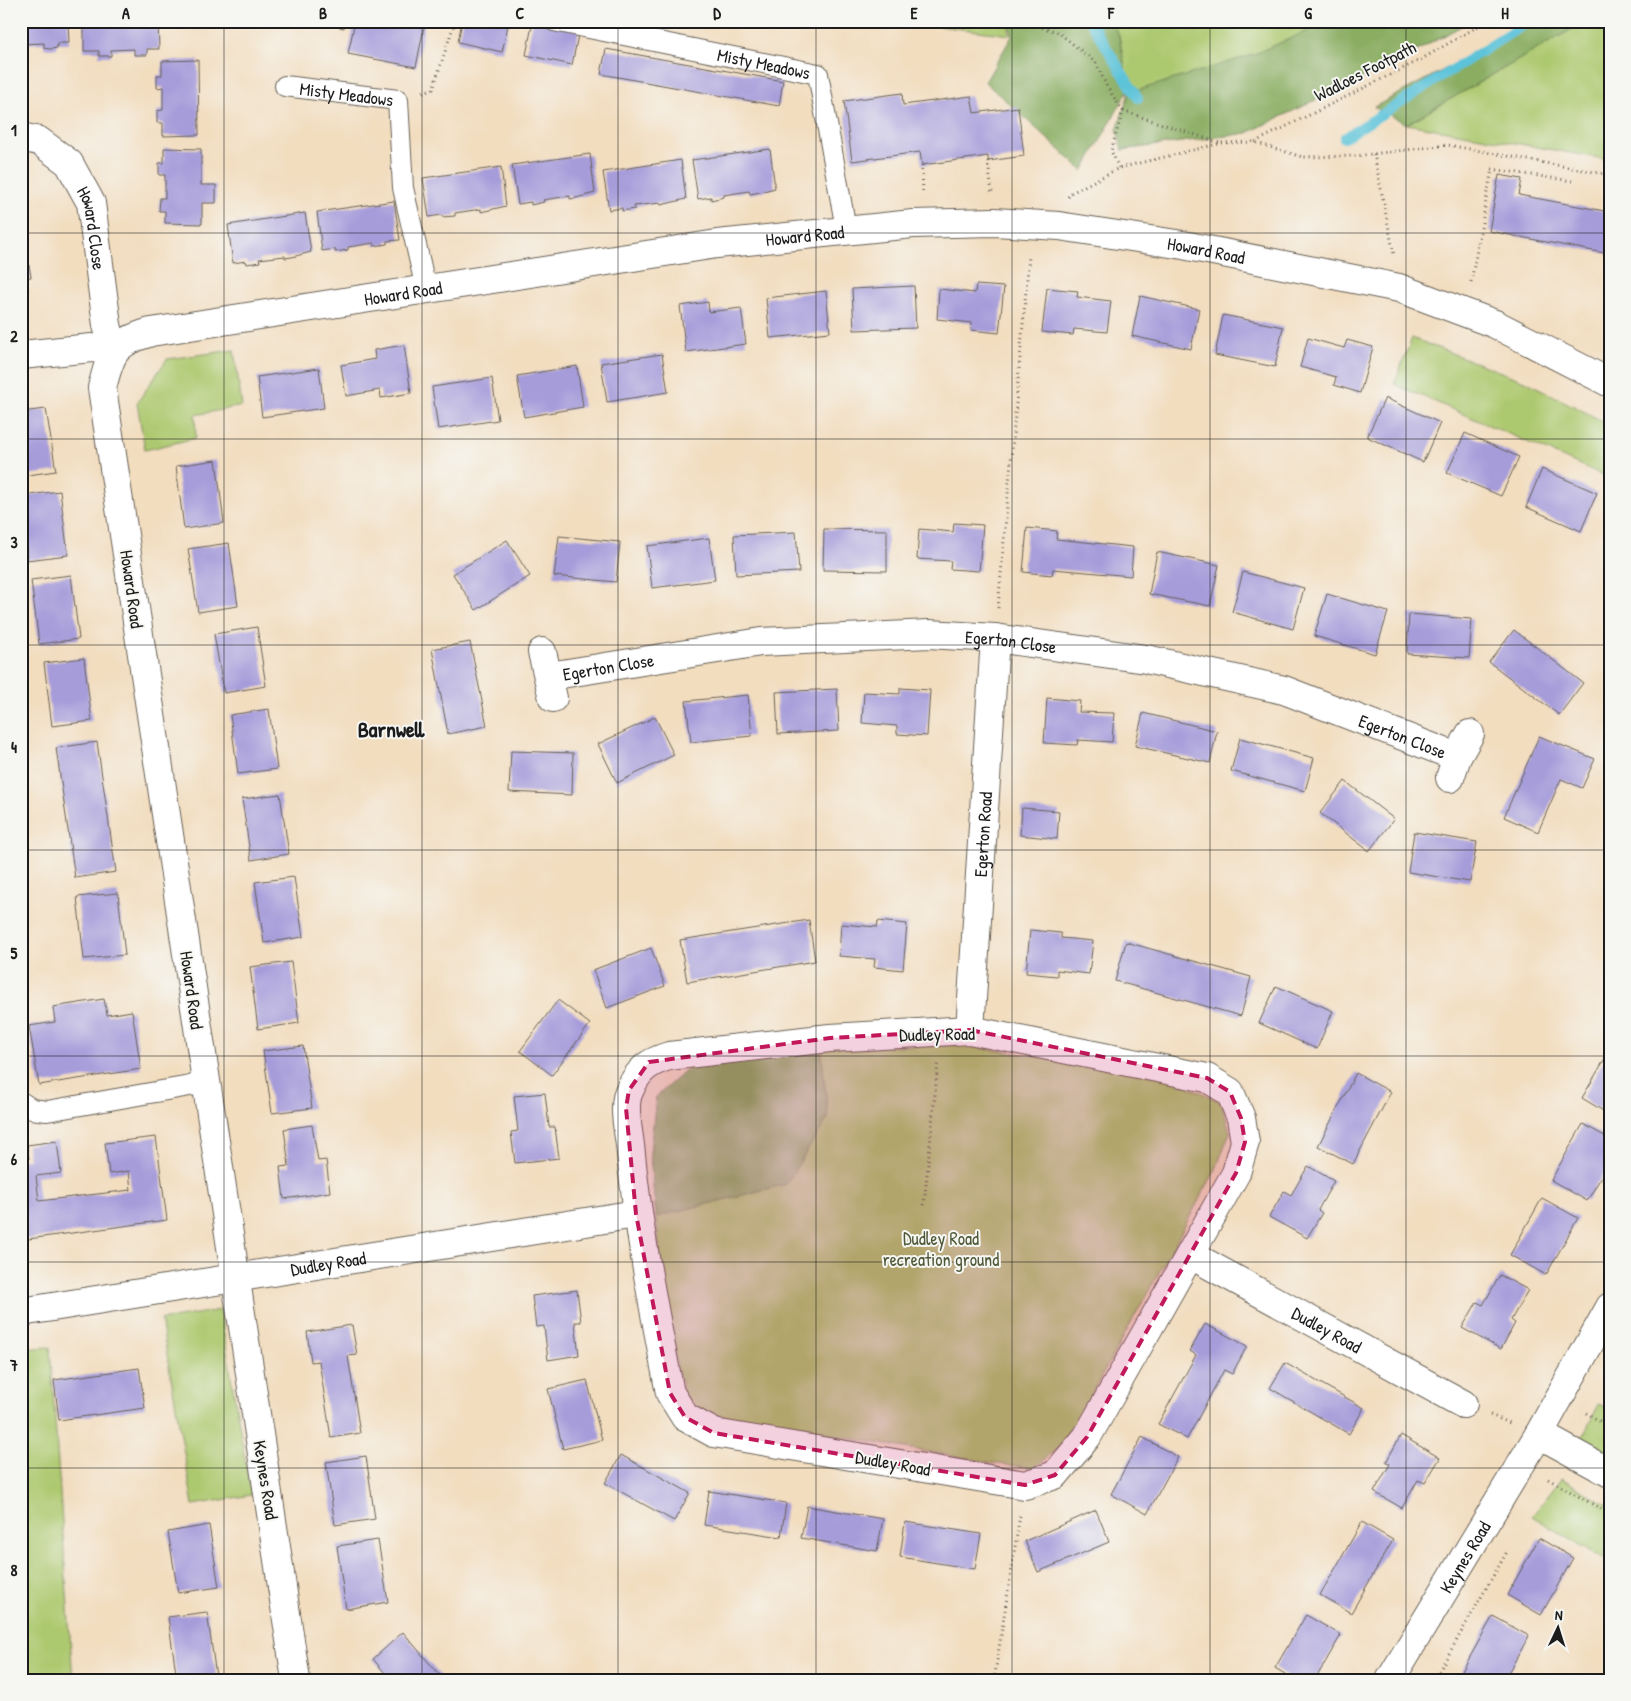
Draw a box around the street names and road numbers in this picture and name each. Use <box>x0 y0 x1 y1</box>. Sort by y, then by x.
street label: Wadloes Footpath <box>1310 34 1421 107</box>
street label: Misty Meadows <box>715 42 813 85</box>
street label: Misty Meadows <box>298 75 395 112</box>
street label: Howard Close <box>71 181 112 271</box>
street label: Howard Road <box>764 219 845 251</box>
street label: Howard Road <box>1166 230 1247 270</box>
street label: Howard Road <box>362 274 444 311</box>
street label: Howard Road <box>114 548 150 630</box>
street label: Egerton Close <box>964 624 1058 659</box>
street label: Egerton Close <box>561 647 656 686</box>
street label: Egerton Close <box>1355 708 1450 764</box>
street label: Egerton Road <box>967 791 998 878</box>
street label: Howard Road <box>174 949 210 1031</box>
street label: Dudley Road <box>899 1021 975 1047</box>
street label: Dudley Road <box>289 1245 368 1281</box>
street label: Dudley Road <box>1288 1300 1366 1359</box>
street label: Keynes Road <box>247 1438 285 1522</box>
street label: Dudley Road <box>853 1444 933 1482</box>
street label: Keynes Road <box>1433 1516 1496 1598</box>

